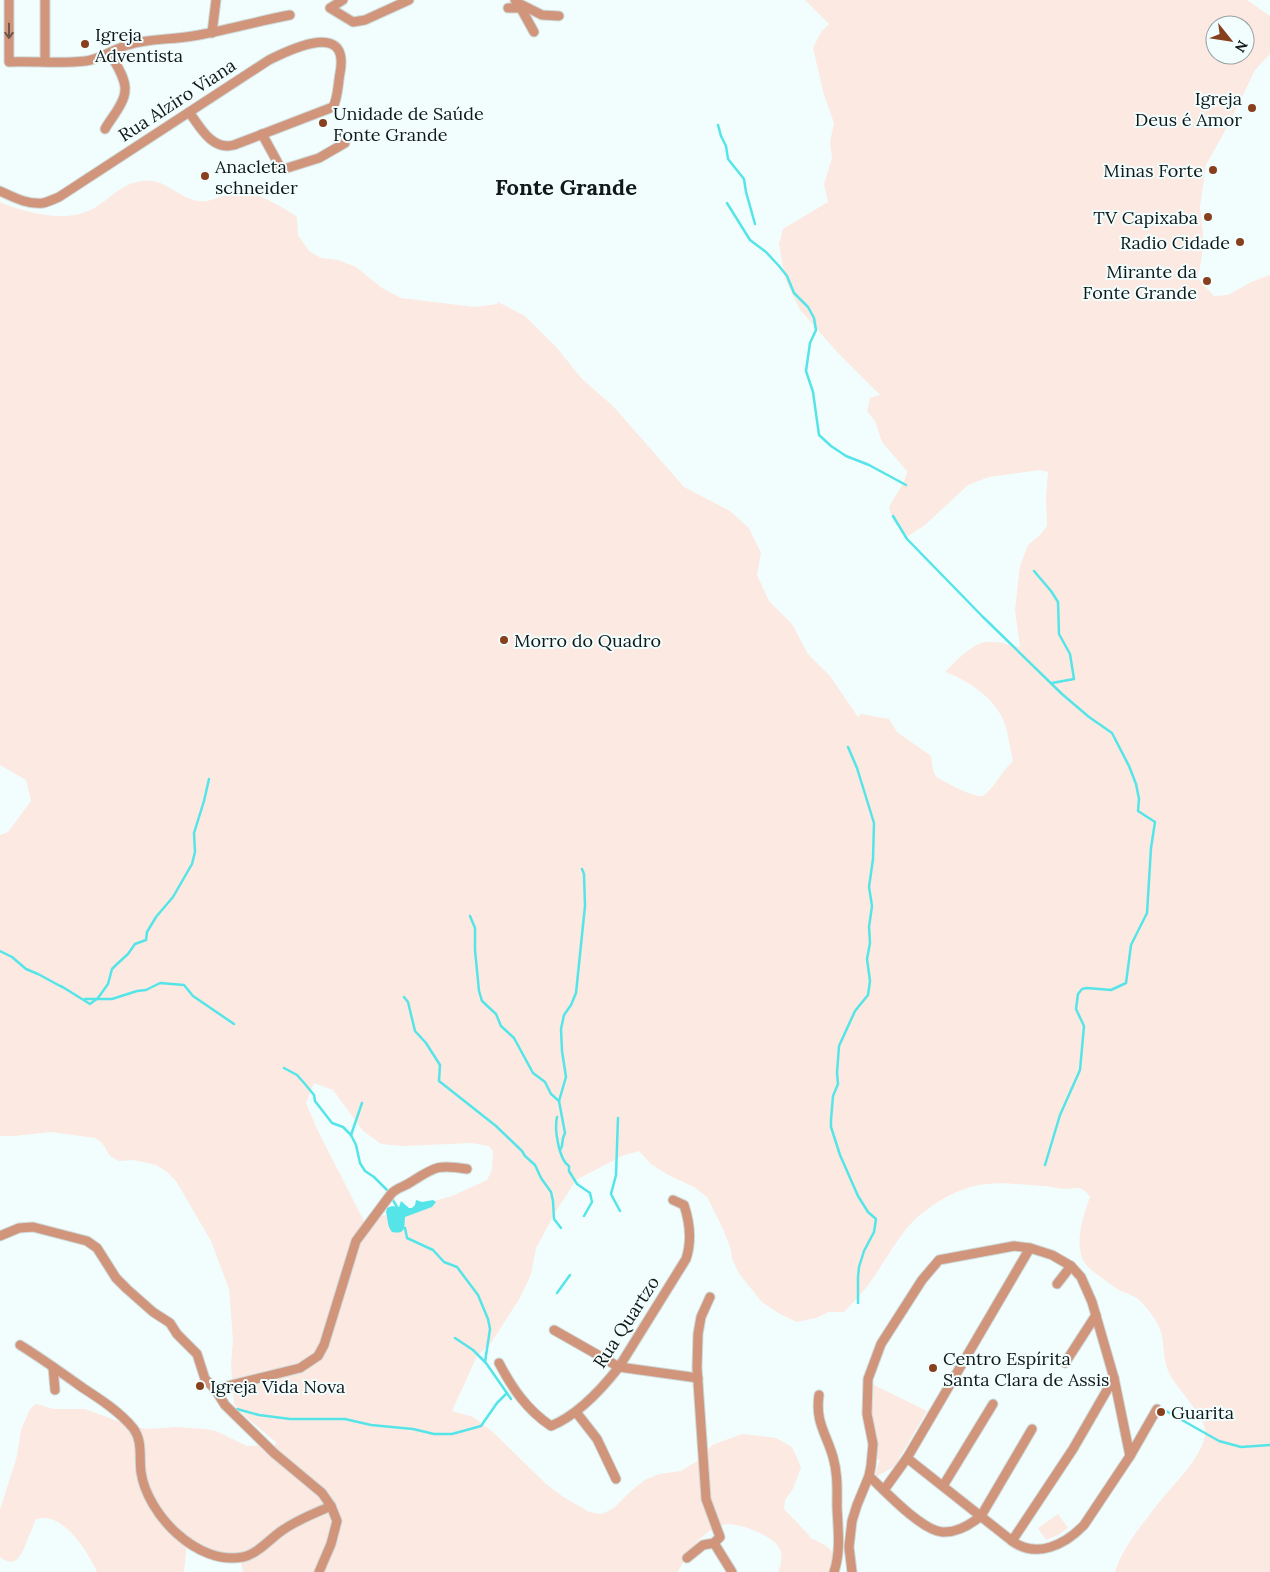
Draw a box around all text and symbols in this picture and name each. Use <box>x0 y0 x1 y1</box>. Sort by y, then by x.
north arrow <box>1205 15 1255 65</box>
one-way arrow <box>4 22 14 39</box>
place label: Igreja Adventista <box>94 23 183 67</box>
text: N <box>1231 37 1252 56</box>
marker: Igreja Adventista <box>79 38 91 50</box>
street label: Rua Alziro Viana <box>114 53 240 147</box>
place label: Igreja Deus é Amor <box>1135 87 1242 131</box>
place label: Unidade de Saúde Fonte Grande <box>333 102 484 146</box>
marker: Igreja Deus é Amor <box>1246 102 1258 114</box>
marker: Unidade de Saúde Fonte Grande <box>317 117 329 129</box>
place label: Anacleta schneider <box>214 155 298 199</box>
place label: Minas Forte <box>1103 159 1203 182</box>
marker: Minas Forte <box>1207 164 1219 176</box>
marker: Anacleta schneider <box>199 170 211 182</box>
district label: Fonte Grande <box>495 173 637 201</box>
place label: TV Capixaba <box>1093 206 1198 229</box>
marker: TV Capixaba <box>1202 211 1214 223</box>
place label: Radio Cidade <box>1120 231 1230 254</box>
marker: Radio Cidade <box>1234 236 1246 248</box>
place label: Mirante da Fonte Grande <box>1083 260 1197 304</box>
marker: Mirante da Fonte Grande <box>1201 275 1213 287</box>
place label: Morro do Quadro <box>514 629 661 652</box>
marker: Morro do Quadro <box>498 634 510 646</box>
street label: Rua Quartzo <box>588 1272 664 1372</box>
place label: Centro Espírita Santa Clara de Assis <box>943 1347 1109 1391</box>
marker: Centro Espírita Santa Clara de Assis <box>927 1362 939 1374</box>
place label: Igreja Vida Nova <box>210 1375 345 1398</box>
marker: Igreja Vida Nova <box>194 1380 206 1392</box>
place label: Guarita <box>1171 1401 1234 1424</box>
marker: Guarita <box>1155 1406 1167 1418</box>

